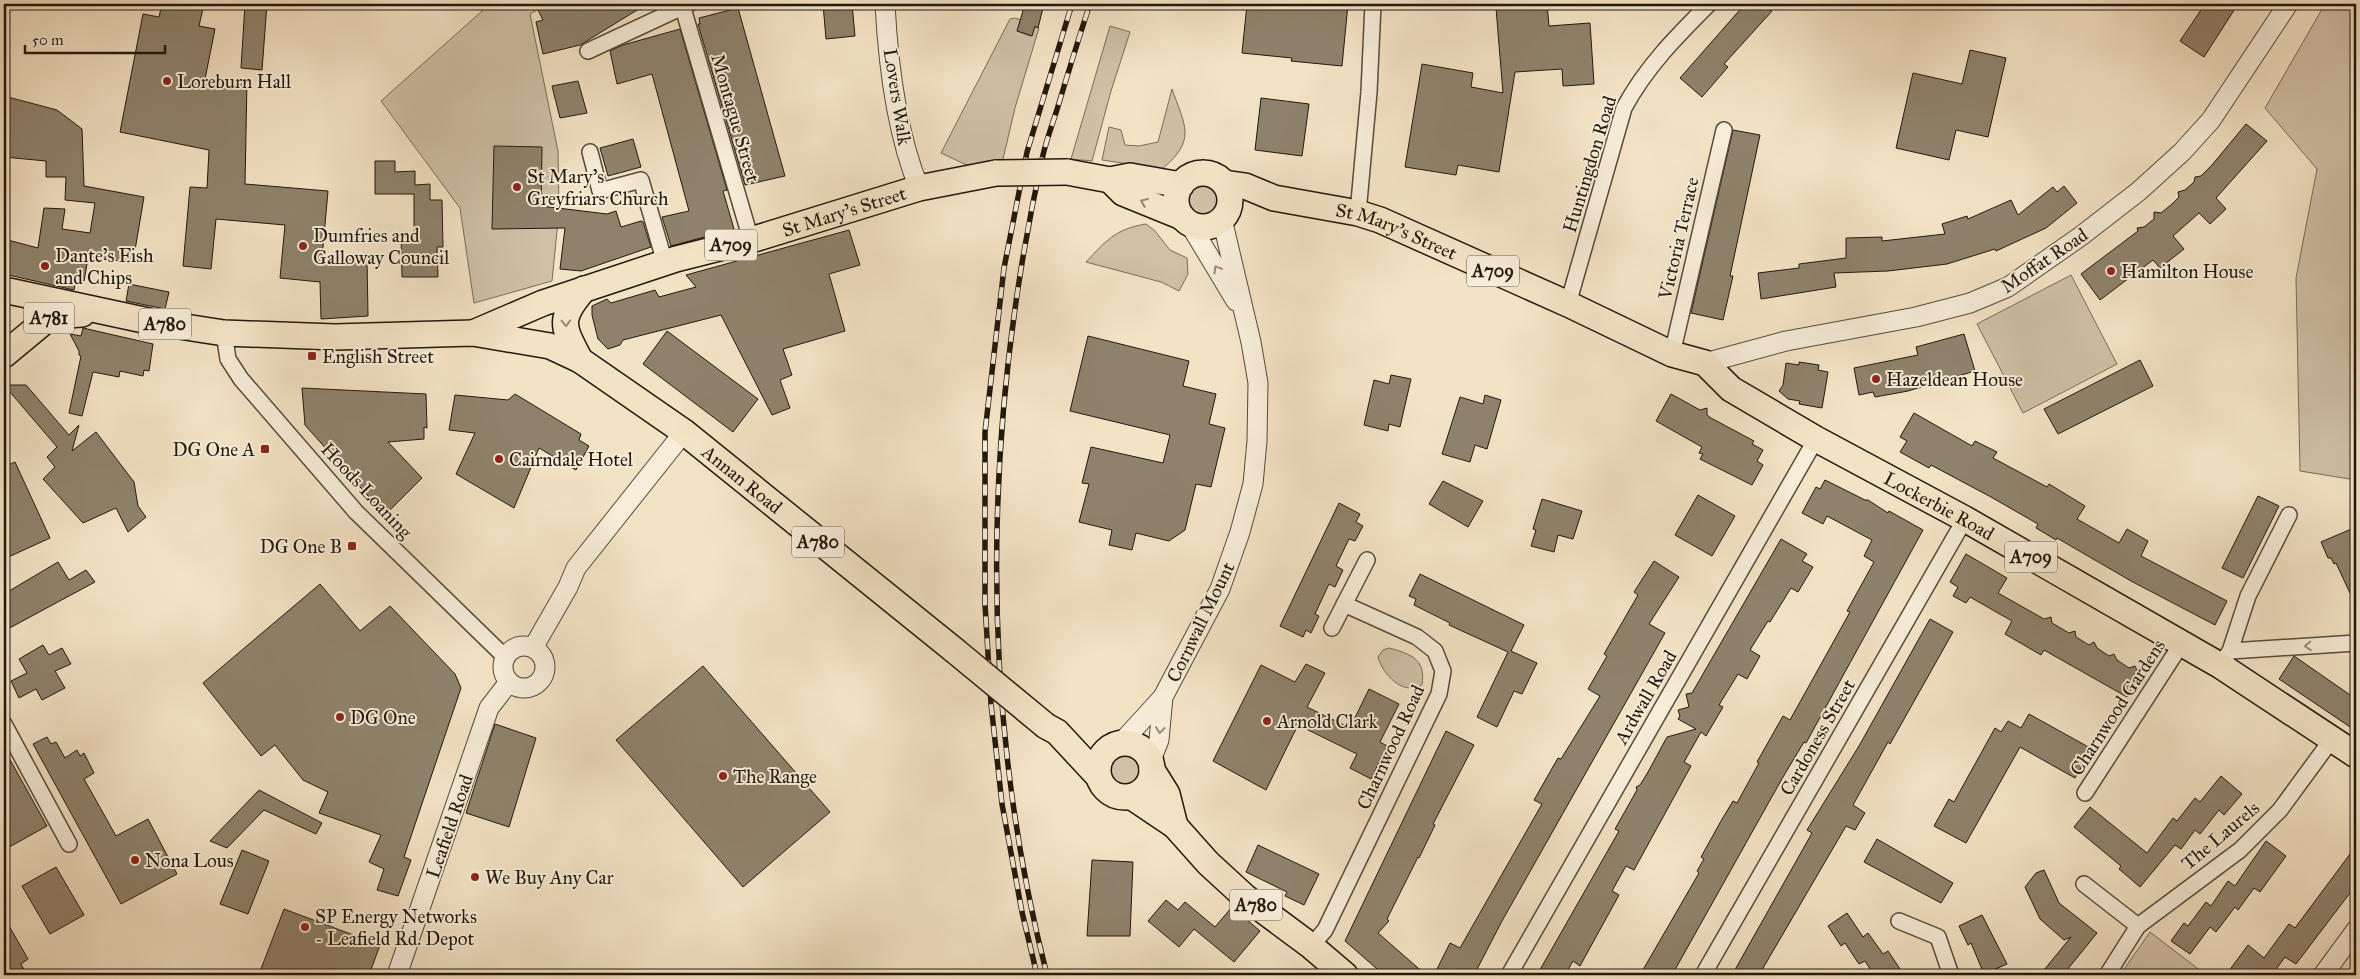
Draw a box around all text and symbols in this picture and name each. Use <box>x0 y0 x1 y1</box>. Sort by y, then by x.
scale bar <box>25 22 165 54</box>
text: 50 m <box>32 31 64 49</box>
street label: Lovers Walk <box>879 47 917 147</box>
street label: Montague Street <box>705 51 765 185</box>
place label: Loreburn Hall <box>177 70 292 93</box>
marker: Loreburn Hall <box>161 75 173 87</box>
street label: Huntingdon Road <box>1558 93 1622 236</box>
place label: St Mary's Greyfriars Church <box>527 165 669 210</box>
street label: Victoria Terrace <box>1653 175 1704 302</box>
marker: St Mary's Greyfriars Church <box>511 181 523 193</box>
street label: St Mary's Street <box>779 182 909 242</box>
one-way arrow <box>1140 198 1149 208</box>
street label: St Mary's Street <box>1334 198 1461 265</box>
street label: Moffat Road <box>1996 223 2092 298</box>
place label: Dumfries and Galloway Council <box>313 224 450 269</box>
road number: A709 <box>705 230 757 260</box>
marker: Dumfries and Galloway Council <box>297 240 309 252</box>
place label: Dante's Fish and Chips <box>55 244 154 289</box>
road number: A709 <box>1467 256 1519 286</box>
marker: Dante's Fish and Chips <box>39 260 51 272</box>
place label: Hamilton House <box>2121 260 2254 283</box>
marker: Hamilton House <box>2105 265 2117 277</box>
one-way arrow <box>1213 266 1223 275</box>
road number: A781 <box>24 302 74 334</box>
road number: A780 <box>139 308 191 339</box>
one-way arrow <box>561 320 572 328</box>
place label: English Street <box>322 345 434 369</box>
marker: English Street <box>306 350 318 362</box>
place label: Hazeldean House <box>1886 368 2023 391</box>
marker: Hazeldean House <box>1870 373 1882 385</box>
place label: DG One A <box>172 438 255 461</box>
street label: Hoods Loaning <box>316 438 417 544</box>
street label: Annan Road <box>697 440 787 519</box>
marker: DG One A <box>259 443 271 455</box>
place label: Cairndale Hotel <box>509 448 634 471</box>
marker: Cairndale Hotel <box>493 453 505 465</box>
street label: Lockerbie Road <box>1880 467 1999 546</box>
road number: A780 <box>792 526 844 558</box>
place label: DG One B <box>260 535 342 558</box>
marker: DG One B <box>346 540 358 552</box>
road number: A709 <box>2005 542 2057 572</box>
street label: Cornwall Mount <box>1161 558 1240 686</box>
street label: Charnwood Gardens <box>2065 635 2170 780</box>
one-way arrow <box>2303 640 2311 651</box>
street label: Ardwall Road <box>1609 646 1682 749</box>
street label: Cardoness Street <box>1775 675 1860 800</box>
street label: Charnwood Road <box>1352 681 1430 813</box>
place label: DG One <box>350 706 416 729</box>
place label: Arnold Clark <box>1276 710 1378 733</box>
marker: DG One <box>334 711 346 723</box>
marker: Arnold Clark <box>1261 715 1273 727</box>
one-way arrow <box>1155 726 1166 734</box>
place label: The Range <box>733 765 817 789</box>
marker: The Range <box>717 770 729 782</box>
street label: Leafield Road <box>421 771 478 881</box>
street label: The Laurels <box>2177 796 2264 875</box>
place label: Nona Lous <box>145 849 234 872</box>
marker: Nona Lous <box>129 854 141 866</box>
place label: We Buy Any Car <box>485 866 615 889</box>
marker: We Buy Any Car <box>469 871 481 883</box>
road number: A780 <box>1230 890 1282 920</box>
place label: SP Energy Networks - Leafield Rd. Depot <box>315 905 477 950</box>
marker: SP Energy Networks - Leafield Rd. Depot <box>299 921 311 933</box>

